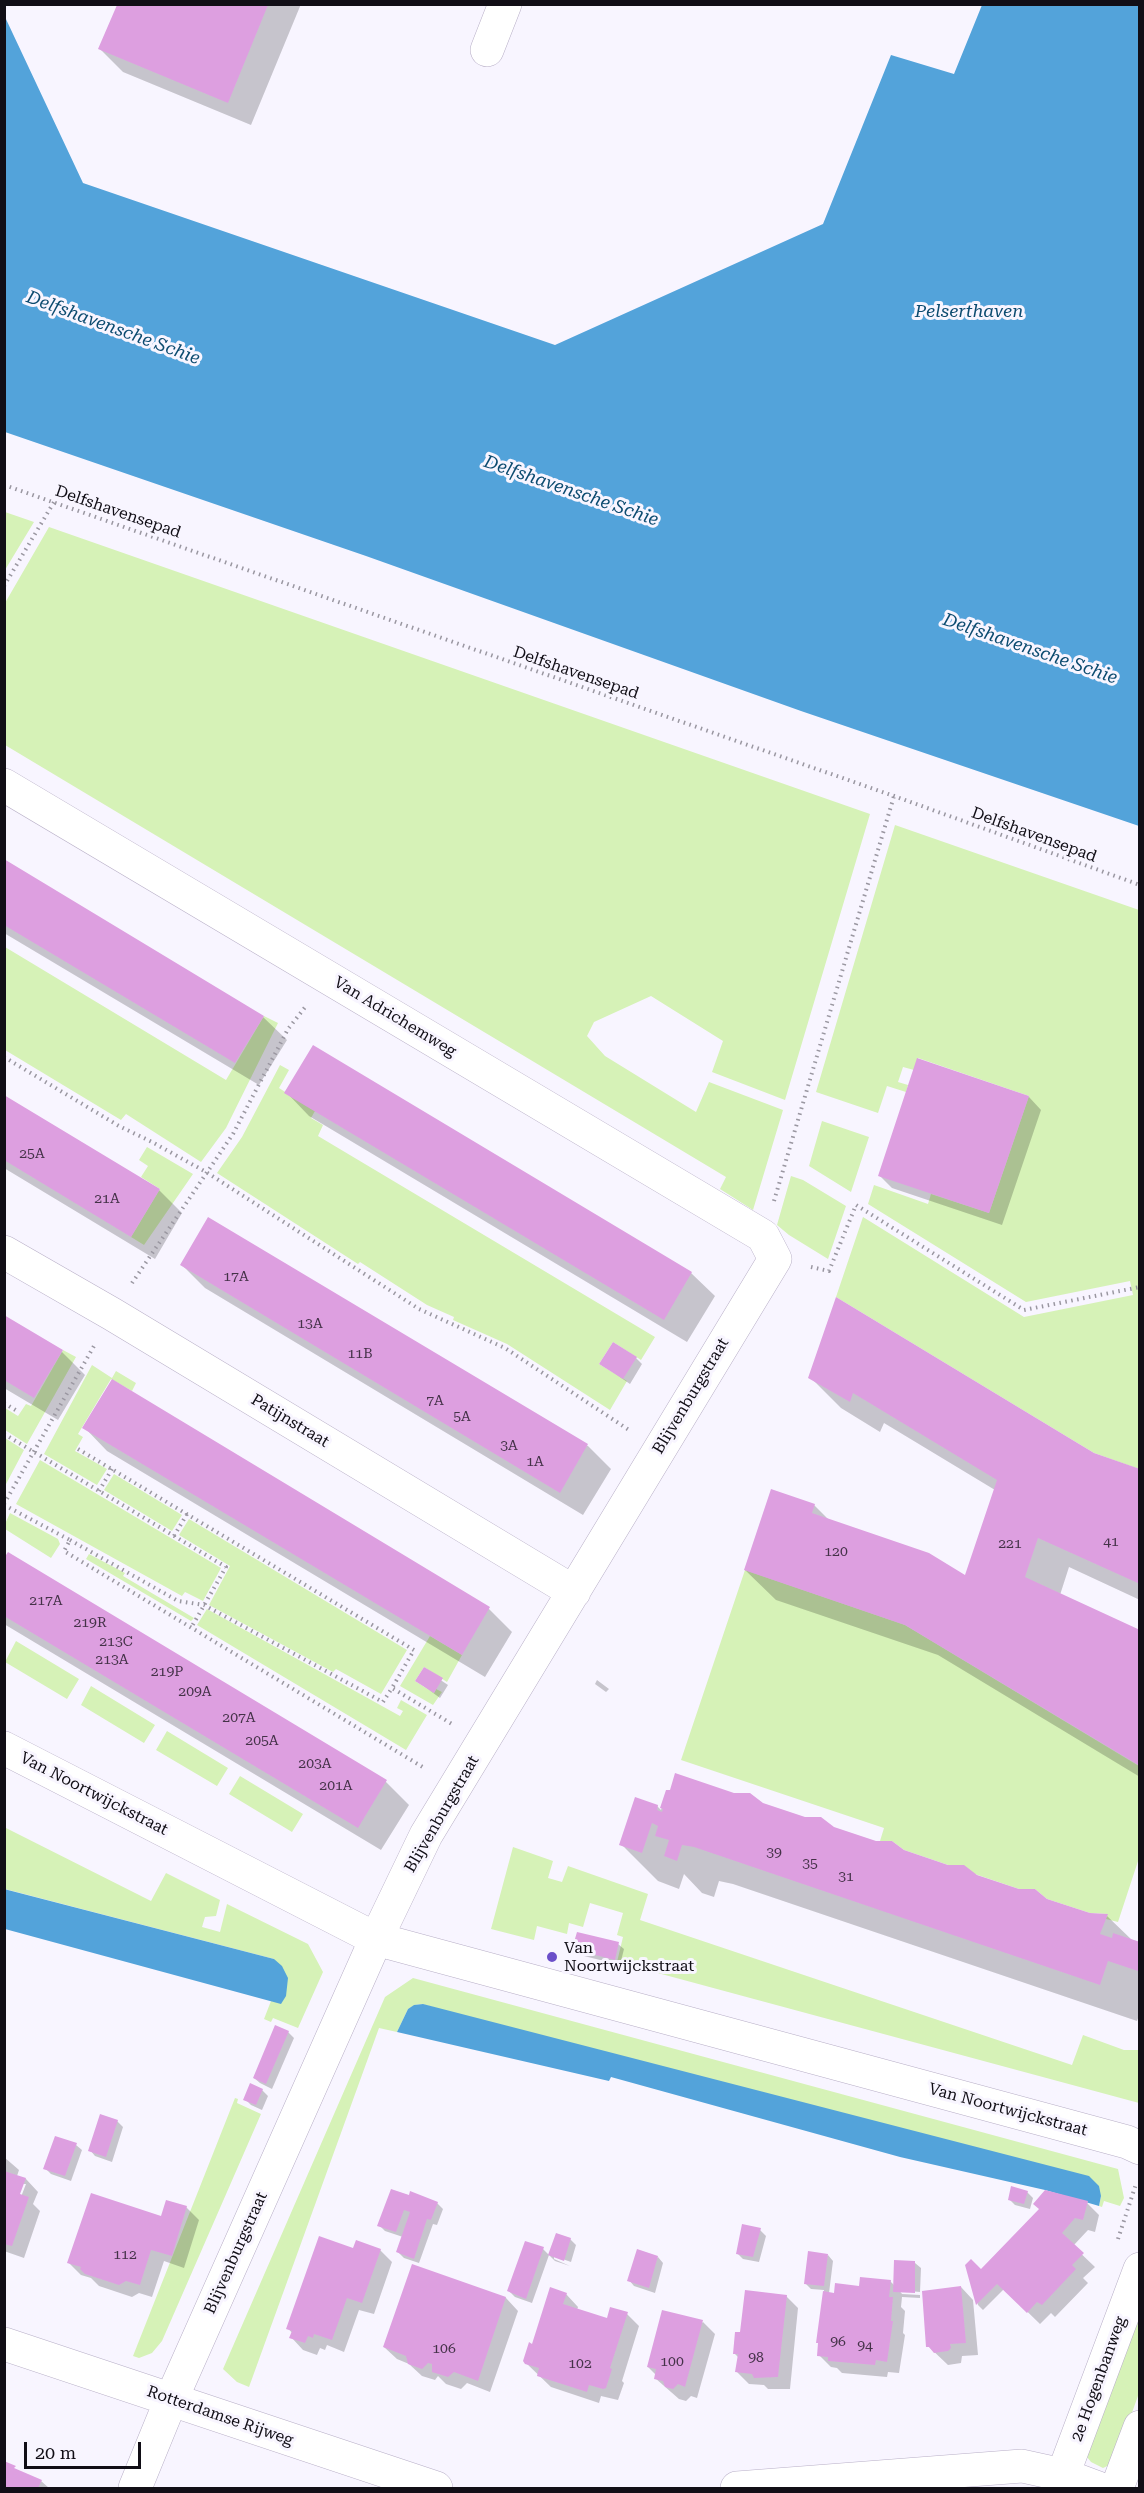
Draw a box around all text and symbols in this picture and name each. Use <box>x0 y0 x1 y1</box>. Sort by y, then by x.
water label: Delfshavensche Schie <box>23 287 203 369</box>
water label: Pelserthaven <box>915 301 1023 323</box>
water label: Delfshavensche Schie <box>481 451 661 531</box>
street label: Delfshavensepad <box>53 481 183 543</box>
water label: Delfshavensche Schie <box>940 609 1120 689</box>
street label: Delfshavensepad <box>511 642 641 704</box>
street label: Delfshavensepad <box>969 803 1099 867</box>
street label: Van Adrichemweg <box>330 973 460 1061</box>
house number: 25A <box>19 1146 45 1162</box>
house number: 21A <box>94 1191 120 1207</box>
house number: 17A <box>223 1269 249 1285</box>
house number: 13A <box>297 1316 323 1332</box>
street label: Blijvenburgstraat <box>649 1335 733 1457</box>
house number: 11B <box>347 1346 373 1362</box>
street label: Patijnstraat <box>248 1390 332 1452</box>
house number: 7A <box>426 1393 444 1409</box>
house number: 5A <box>453 1409 471 1425</box>
house number: 3A <box>500 1438 518 1454</box>
house number: 1A <box>526 1454 544 1470</box>
house number: 41 <box>1103 1534 1119 1550</box>
house number: 221 <box>998 1536 1022 1552</box>
house number: 120 <box>824 1544 848 1560</box>
house number: 217A <box>29 1593 63 1609</box>
house number: 219R <box>73 1615 107 1631</box>
house number: 213C <box>99 1634 133 1650</box>
house number: 213A <box>95 1652 129 1668</box>
house number: 219P <box>151 1664 183 1680</box>
house number: 209A <box>178 1684 212 1700</box>
house number: 207A <box>222 1710 256 1726</box>
house number: 205A <box>245 1733 279 1749</box>
street label: Van Noortwijckstraat <box>17 1748 171 1840</box>
street label: Blijvenburgstraat <box>401 1752 483 1876</box>
house number: 203A <box>298 1756 332 1772</box>
house number: 201A <box>319 1778 353 1794</box>
house number: 39 <box>766 1845 782 1861</box>
house number: 35 <box>802 1856 818 1872</box>
house number: 31 <box>838 1869 854 1885</box>
place label: Van Noortwijckstraat <box>564 1938 694 1976</box>
marker: Van Noortwijckstraat <box>545 1950 559 1964</box>
street label: Van Noortwijckstraat <box>927 2080 1089 2140</box>
street label: Blijvenburgstraat <box>200 2189 272 2317</box>
house number: 112 <box>113 2247 137 2263</box>
street label: 2e Hogenbanweg <box>1067 2314 1131 2444</box>
house number: 96 <box>830 2334 846 2350</box>
house number: 94 <box>857 2338 873 2354</box>
house number: 106 <box>432 2341 456 2357</box>
house number: 98 <box>748 2350 764 2366</box>
house number: 100 <box>660 2354 684 2370</box>
house number: 102 <box>568 2356 592 2372</box>
street label: Rotterdamse Rijweg <box>144 2382 296 2450</box>
scale bar <box>27 2430 144 2468</box>
text: 20 m <box>35 2442 76 2463</box>

